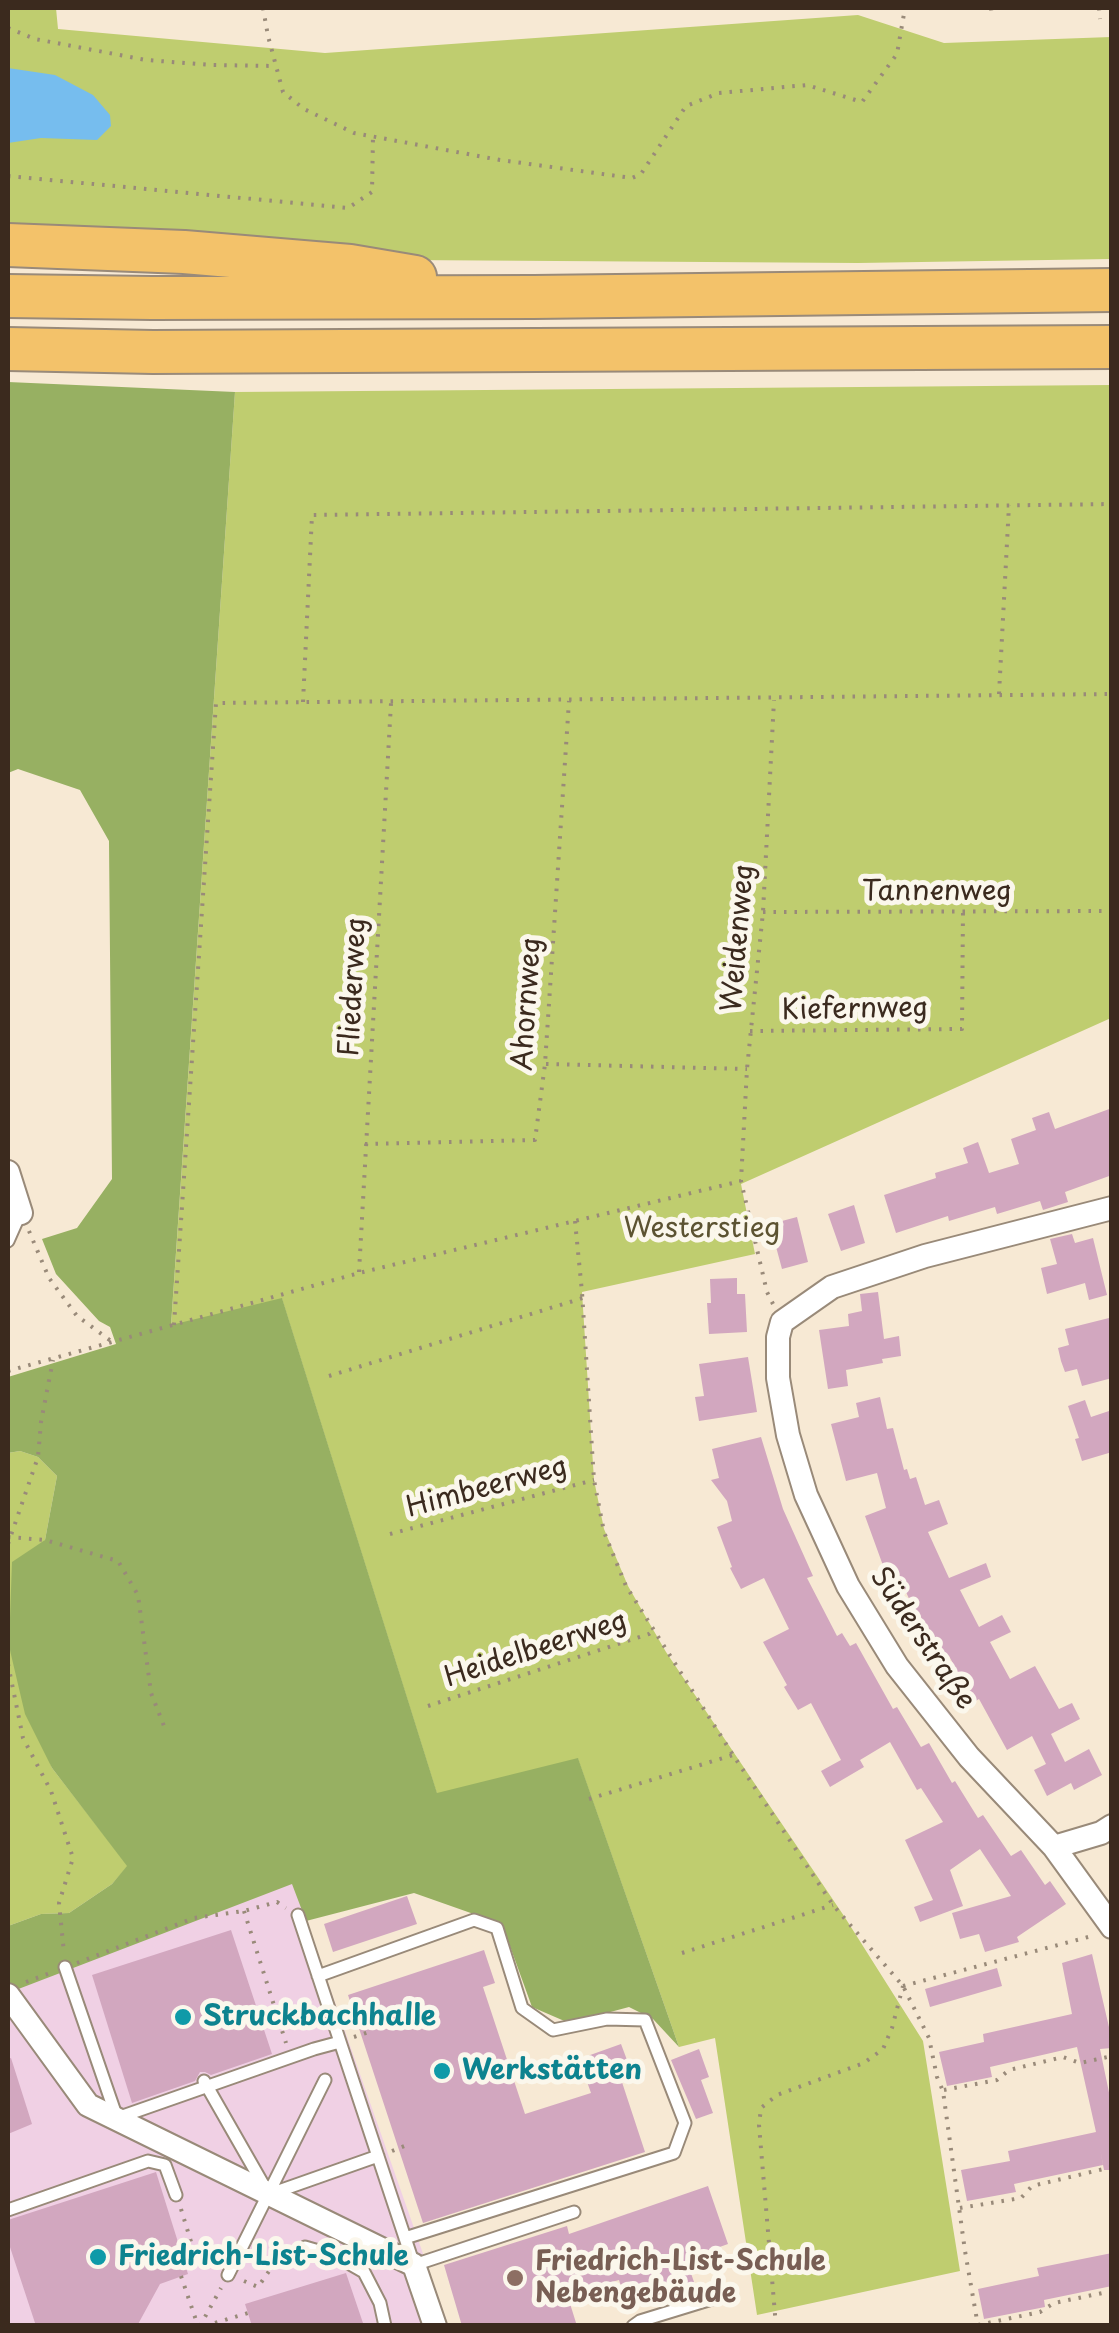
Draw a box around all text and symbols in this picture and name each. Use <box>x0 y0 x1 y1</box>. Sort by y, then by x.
street label: Weidenweg <box>716 863 762 1013</box>
street label: Tannenweg <box>862 875 1012 909</box>
street label: Fliederweg <box>334 917 374 1057</box>
street label: Ahornweg <box>507 936 549 1072</box>
street label: Kiefernweg <box>781 992 929 1028</box>
park label: Westerstieg <box>624 1212 780 1246</box>
street label: Himbeerweg <box>403 1450 571 1526</box>
street label: Süderstraße <box>862 1562 982 1716</box>
street label: Heidelbeerweg <box>440 1605 632 1695</box>
place label: Struckbachhalle <box>203 2000 436 2034</box>
marker: Struckbachhalle <box>172 2006 194 2028</box>
place label: Werkstätten <box>462 2054 642 2088</box>
marker: Werkstätten <box>431 2060 453 2082</box>
place label: Friedrich-List-Schule <box>118 2240 409 2274</box>
place label: Friedrich-List-Schule Nebengebäude <box>535 2245 826 2311</box>
marker: Friedrich-List-Schule <box>87 2246 109 2268</box>
marker: Friedrich-List-Schule Nebengebäude <box>504 2267 526 2289</box>

